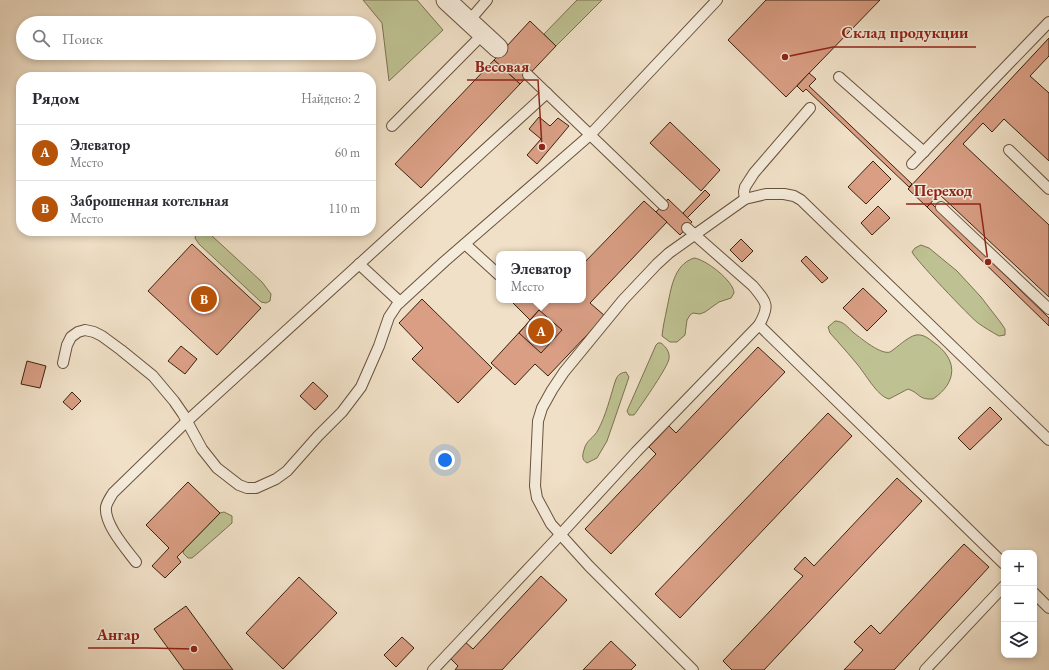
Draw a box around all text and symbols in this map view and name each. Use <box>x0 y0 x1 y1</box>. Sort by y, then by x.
search box <box>16 16 376 60</box>
callout: Склад продукции <box>833 19 976 47</box>
text: Склад продукции <box>842 22 969 43</box>
icon: search <box>30 27 52 49</box>
text: Поиск <box>62 29 103 48</box>
callout: Весовая <box>467 52 538 80</box>
text: Весовая <box>475 56 530 77</box>
text: Рядом <box>32 87 80 109</box>
text: Найдено: 2 <box>301 90 360 107</box>
text: Элеватор <box>70 135 130 154</box>
text: A <box>40 144 50 161</box>
text: 60 m <box>335 144 360 161</box>
text: Место <box>70 154 103 171</box>
callout: Переход <box>906 176 980 204</box>
text: Переход <box>914 180 973 201</box>
text: Заброшенная котельная <box>70 191 229 210</box>
text: B <box>41 200 49 217</box>
text: 110 m <box>329 200 360 217</box>
text: Место <box>70 210 103 227</box>
popup <box>496 251 586 303</box>
text: Элеватор <box>511 259 571 278</box>
text: Место <box>511 278 544 295</box>
pin: B <box>191 284 217 314</box>
pin: A <box>528 316 554 346</box>
your location <box>435 450 455 470</box>
map controls <box>1001 550 1037 658</box>
button: + <box>1001 550 1037 586</box>
button: − <box>1001 586 1037 622</box>
callout: Ангар <box>88 620 147 648</box>
button: layers <box>1001 622 1037 658</box>
text: Ангар <box>96 624 140 645</box>

